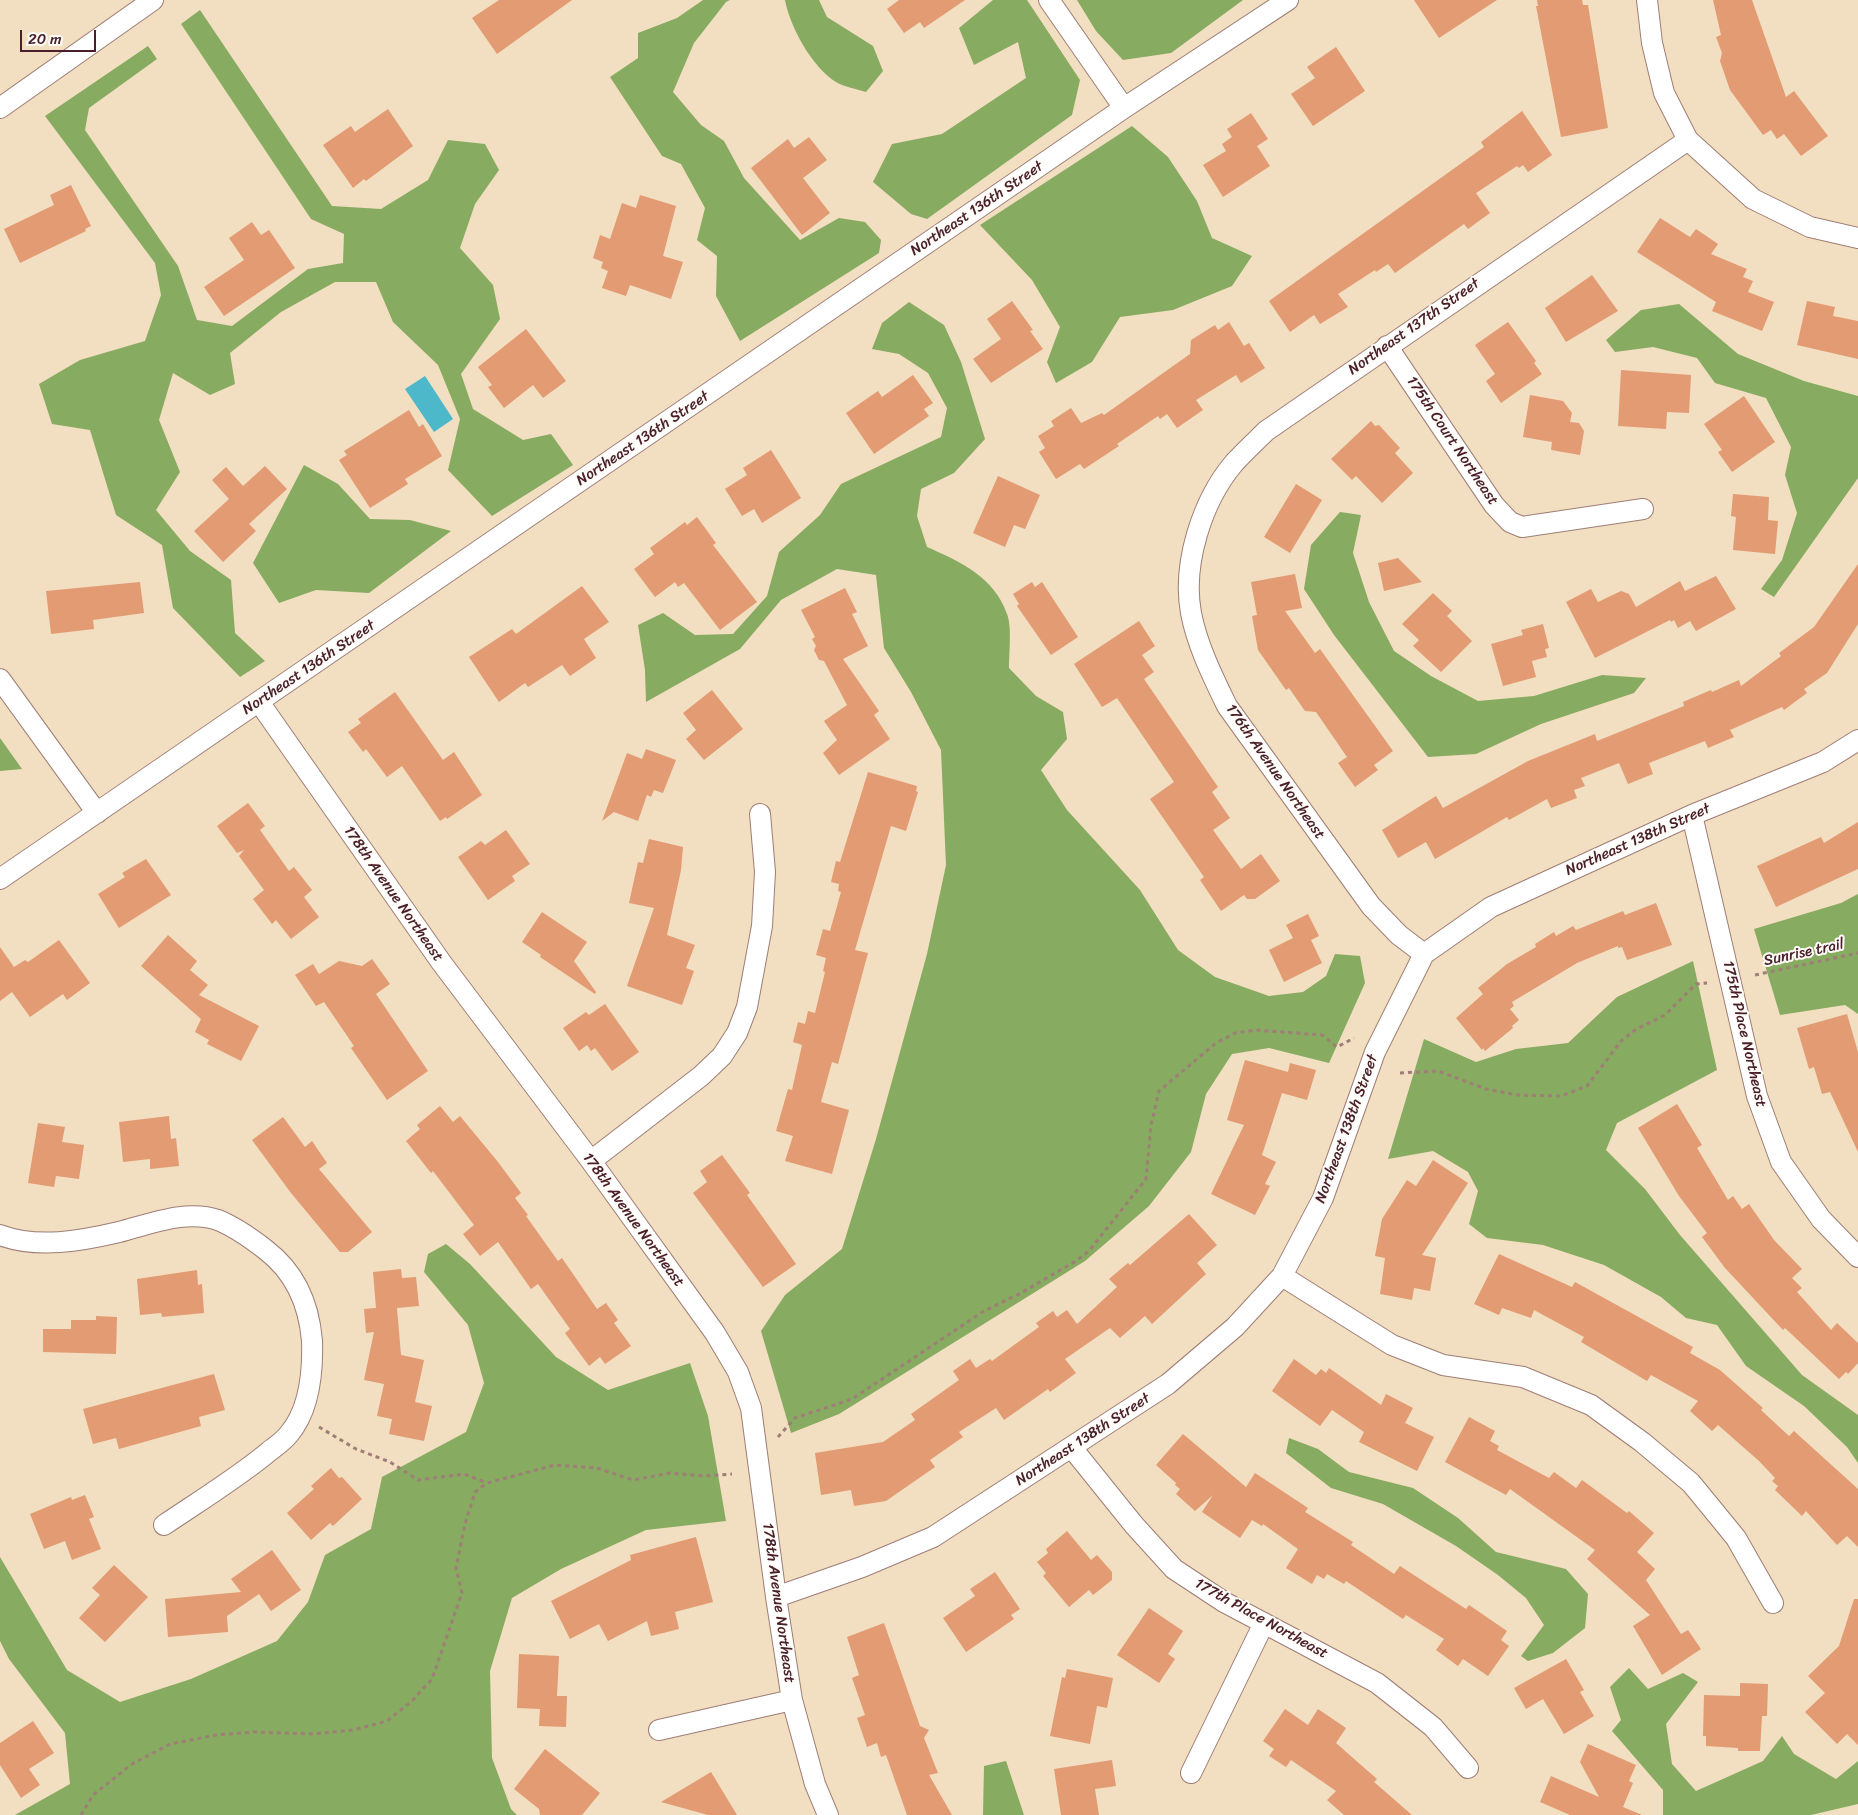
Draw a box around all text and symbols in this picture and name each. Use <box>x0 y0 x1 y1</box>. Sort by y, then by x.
scale bar <box>22 20 99 52</box>
text: 20 m <box>28 26 62 52</box>
street label: Northeast 136th Street <box>907 158 1047 260</box>
street label: Northeast 137th Street <box>1345 275 1483 379</box>
street label: 175th Court Northeast <box>1402 373 1502 509</box>
street label: Northeast 136th Street <box>573 388 713 490</box>
street label: Northeast 136th Street <box>239 617 379 719</box>
street label: 176th Avenue Northeast <box>1221 701 1329 843</box>
street label: Northeast 138th Street <box>1563 800 1713 880</box>
street label: 178th Avenue Northeast <box>339 823 447 965</box>
street label: Sunrise trail <box>1762 936 1846 970</box>
street label: 175th Place Northeast <box>1718 959 1770 1109</box>
street label: Northeast 138th Street <box>1312 1052 1382 1206</box>
street label: 178th Avenue Northeast <box>578 1149 688 1291</box>
street label: Northeast 138th Street <box>1012 1390 1154 1490</box>
street label: 178th Avenue Northeast <box>758 1522 798 1684</box>
street label: 177th Place Northeast <box>1191 1575 1331 1663</box>

